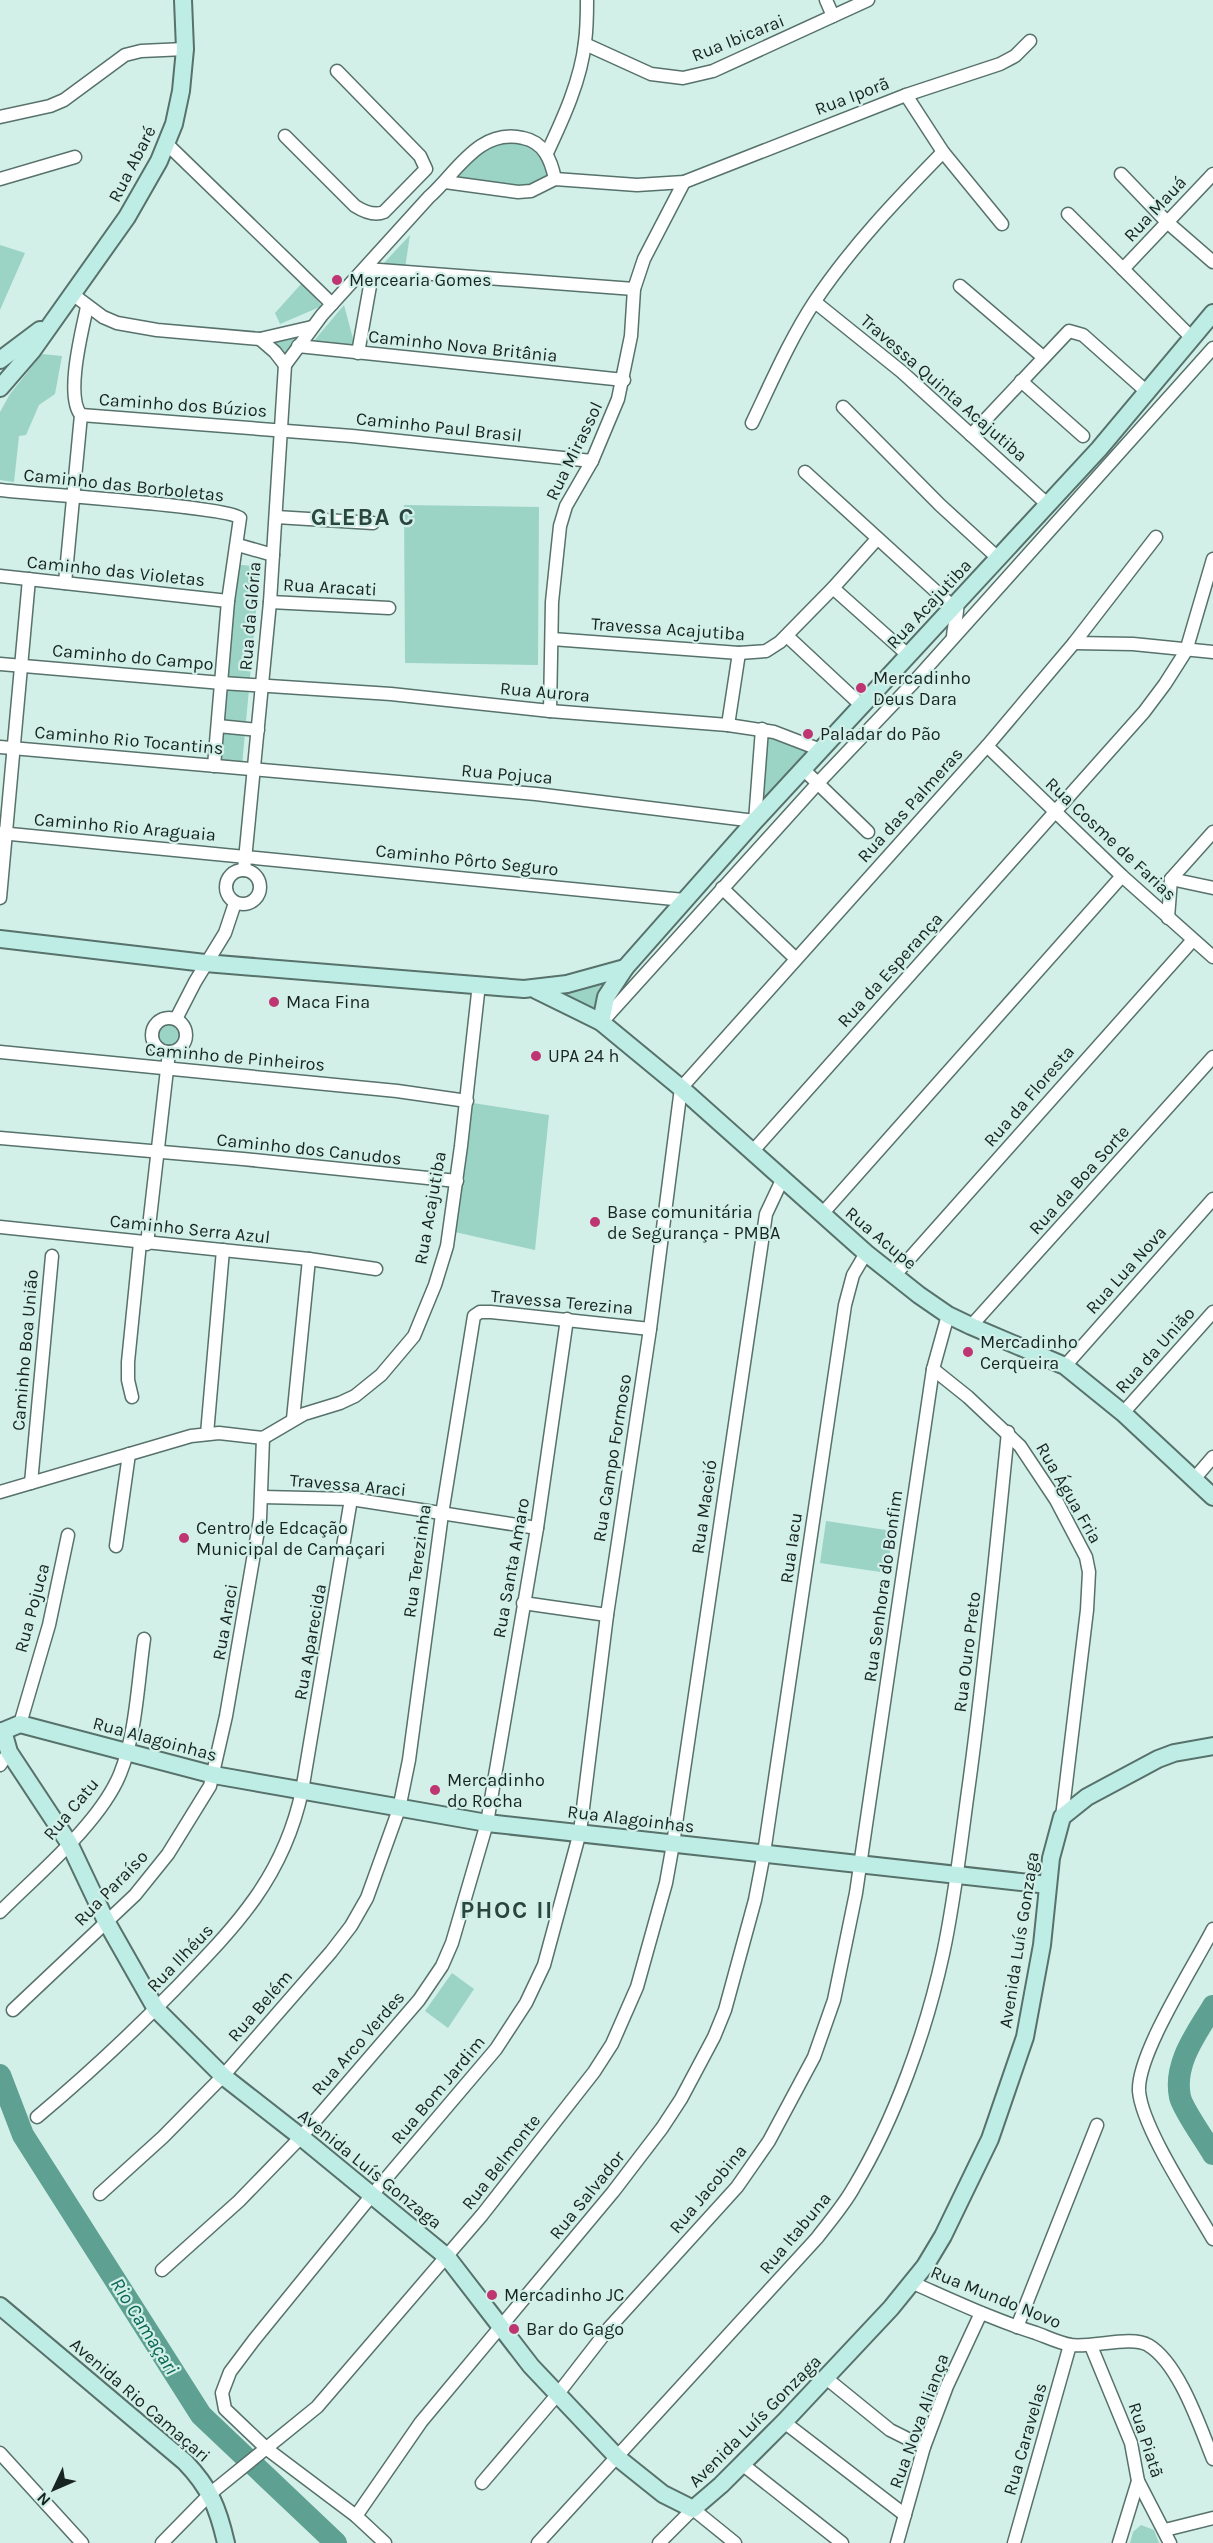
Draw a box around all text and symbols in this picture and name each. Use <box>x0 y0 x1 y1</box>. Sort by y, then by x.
street label: Rua Ibicarai <box>688 9 788 67</box>
street label: Rua Iporã <box>812 72 892 120</box>
street label: Rua Abaré <box>103 122 161 206</box>
street label: Rua Mauá <box>1119 171 1191 247</box>
place label: Mercearia Gomes <box>349 269 491 291</box>
marker: Mercearia Gomes <box>330 273 344 287</box>
street label: Travessa Quinta Acajutiba <box>856 309 1032 467</box>
street label: Caminho Nova Britânia <box>367 325 559 367</box>
street label: Caminho dos Búzios <box>98 388 268 422</box>
street label: Rua Mirassol <box>541 398 607 504</box>
street label: Caminho Paul Brasil <box>355 407 523 447</box>
street label: Caminho das Borboletas <box>23 464 225 506</box>
district label: GLEBA C <box>311 503 415 531</box>
street label: Caminho das Violetas <box>26 551 206 591</box>
street label: Rua Acajutiba <box>882 554 976 654</box>
street label: Rua da Glória <box>234 561 266 671</box>
street label: Rua Aracati <box>282 574 378 600</box>
street label: Travessa Acajutiba <box>590 613 746 645</box>
street label: Caminho do Campo <box>51 639 215 675</box>
place label: Mercadinho Deus Dara <box>873 667 971 710</box>
street label: Rua Aurora <box>499 677 591 707</box>
marker: Mercadinho Deus Dara <box>854 681 868 695</box>
street label: Caminho Rio Tocantins <box>34 721 224 759</box>
place label: Paladar do Pão <box>820 723 941 745</box>
marker: Paladar do Pão <box>801 727 815 741</box>
street label: Rua das Palmeras <box>853 743 967 867</box>
street label: Rua Pojuca <box>460 759 554 789</box>
street label: Rua Cosme de Farias <box>1041 773 1181 905</box>
street label: Caminho Rio Araguaia <box>33 808 217 846</box>
street label: Caminho Pôrto Seguro <box>375 839 559 881</box>
street label: Rua da Esperança <box>833 908 947 1032</box>
place label: Maca Fina <box>286 991 370 1013</box>
marker: Maca Fina <box>267 995 281 1009</box>
street label: Caminho de Pinheiros <box>144 1038 326 1076</box>
street label: Rua da Floresta <box>979 1041 1079 1151</box>
place label: UPA 24 h <box>548 1045 619 1067</box>
marker: UPA 24 h <box>529 1049 543 1063</box>
street label: Rua da Boa Sorte <box>1024 1121 1134 1239</box>
street label: Caminho dos Canudos <box>215 1128 403 1170</box>
street label: Rua Acajutiba <box>409 1150 451 1266</box>
place label: Base comunitária de Segurança - PMBA <box>607 1201 780 1244</box>
street label: Rua Acupe <box>841 1202 921 1274</box>
street label: Caminho Serra Azul <box>109 1210 271 1248</box>
marker: Base comunitária de Segurança - PMBA <box>588 1215 602 1229</box>
street label: Rua Lua Nova <box>1081 1221 1171 1319</box>
street label: Caminho Boa União <box>7 1268 43 1432</box>
street label: Travessa Terezina <box>490 1285 634 1319</box>
street label: Rua da União <box>1110 1302 1200 1398</box>
place label: Mercadinho Cerqueira <box>980 1331 1078 1374</box>
marker: Mercadinho Cerqueira <box>961 1345 975 1359</box>
street label: Rua Campo Formoso <box>588 1372 636 1544</box>
street label: Rua Água Fria <box>1031 1438 1108 1547</box>
street label: Rua Maceió <box>686 1458 722 1556</box>
street label: Travessa Araci <box>289 1469 407 1501</box>
street label: Rua Senhora do Bonfim <box>859 1489 907 1683</box>
street label: Rua Santa Amaro <box>488 1496 534 1640</box>
street label: Rua Terezinha <box>398 1503 436 1619</box>
street label: Rua Iacu <box>775 1511 807 1585</box>
place label: Centro de Edcação Municipal de Camaçari <box>196 1517 386 1560</box>
marker: Centro de Edcação Municipal de Camaçari <box>177 1531 191 1545</box>
street label: Rua Pojuca <box>10 1561 54 1655</box>
street label: Rua Araci <box>207 1582 243 1662</box>
street label: Rua Aparecida <box>289 1582 331 1702</box>
street label: Rua Ouro Preto <box>949 1590 985 1714</box>
street label: Rua Alagoinhas <box>90 1712 220 1766</box>
place label: Mercadinho do Rocha <box>447 1769 545 1812</box>
street label: Rua Catu <box>39 1773 103 1845</box>
marker: Mercadinho do Rocha <box>428 1783 442 1797</box>
street label: Rua Alagoinhas <box>566 1800 696 1838</box>
street label: Rua Paraíso <box>69 1845 153 1931</box>
street label: Avenida Luís Gonzaga <box>994 1850 1044 2030</box>
district label: PHOC II <box>460 1896 554 1924</box>
street label: Rua Ilhéus <box>142 1919 218 1997</box>
street label: Rua Belém <box>223 1966 297 2046</box>
street label: Rua Arco Verdes <box>307 1986 409 2100</box>
street label: Rua Bom Jardim <box>386 2031 490 2149</box>
street label: Avenida Luís Gonzaga <box>294 2104 446 2234</box>
street label: Rua Belmonte <box>457 2110 545 2214</box>
street label: Rua Jacobina <box>664 2140 752 2238</box>
street label: Rua Salvador <box>544 2146 630 2244</box>
street label: Rua Itabuna <box>754 2188 836 2278</box>
street label: Rua Mundo Novo <box>927 2261 1065 2333</box>
water label: Rio Camaçari <box>106 2273 184 2379</box>
place label: Mercadinho JC <box>504 2284 624 2306</box>
marker: Mercadinho JC <box>485 2288 499 2302</box>
place label: Bar do Gago <box>526 2318 624 2340</box>
marker: Bar do Gago <box>507 2322 521 2336</box>
street label: Avenida Rio Camaçari <box>65 2333 215 2467</box>
street label: Avenida Luís Gonzaga <box>684 2350 826 2492</box>
street label: Rua Nova Aliança <box>884 2350 954 2492</box>
street label: Rua Caravelas <box>998 2380 1052 2498</box>
street label: Rua Piatã <box>1123 2399 1169 2481</box>
north arrow <box>24 2459 84 2519</box>
text: N <box>33 2488 54 2510</box>

